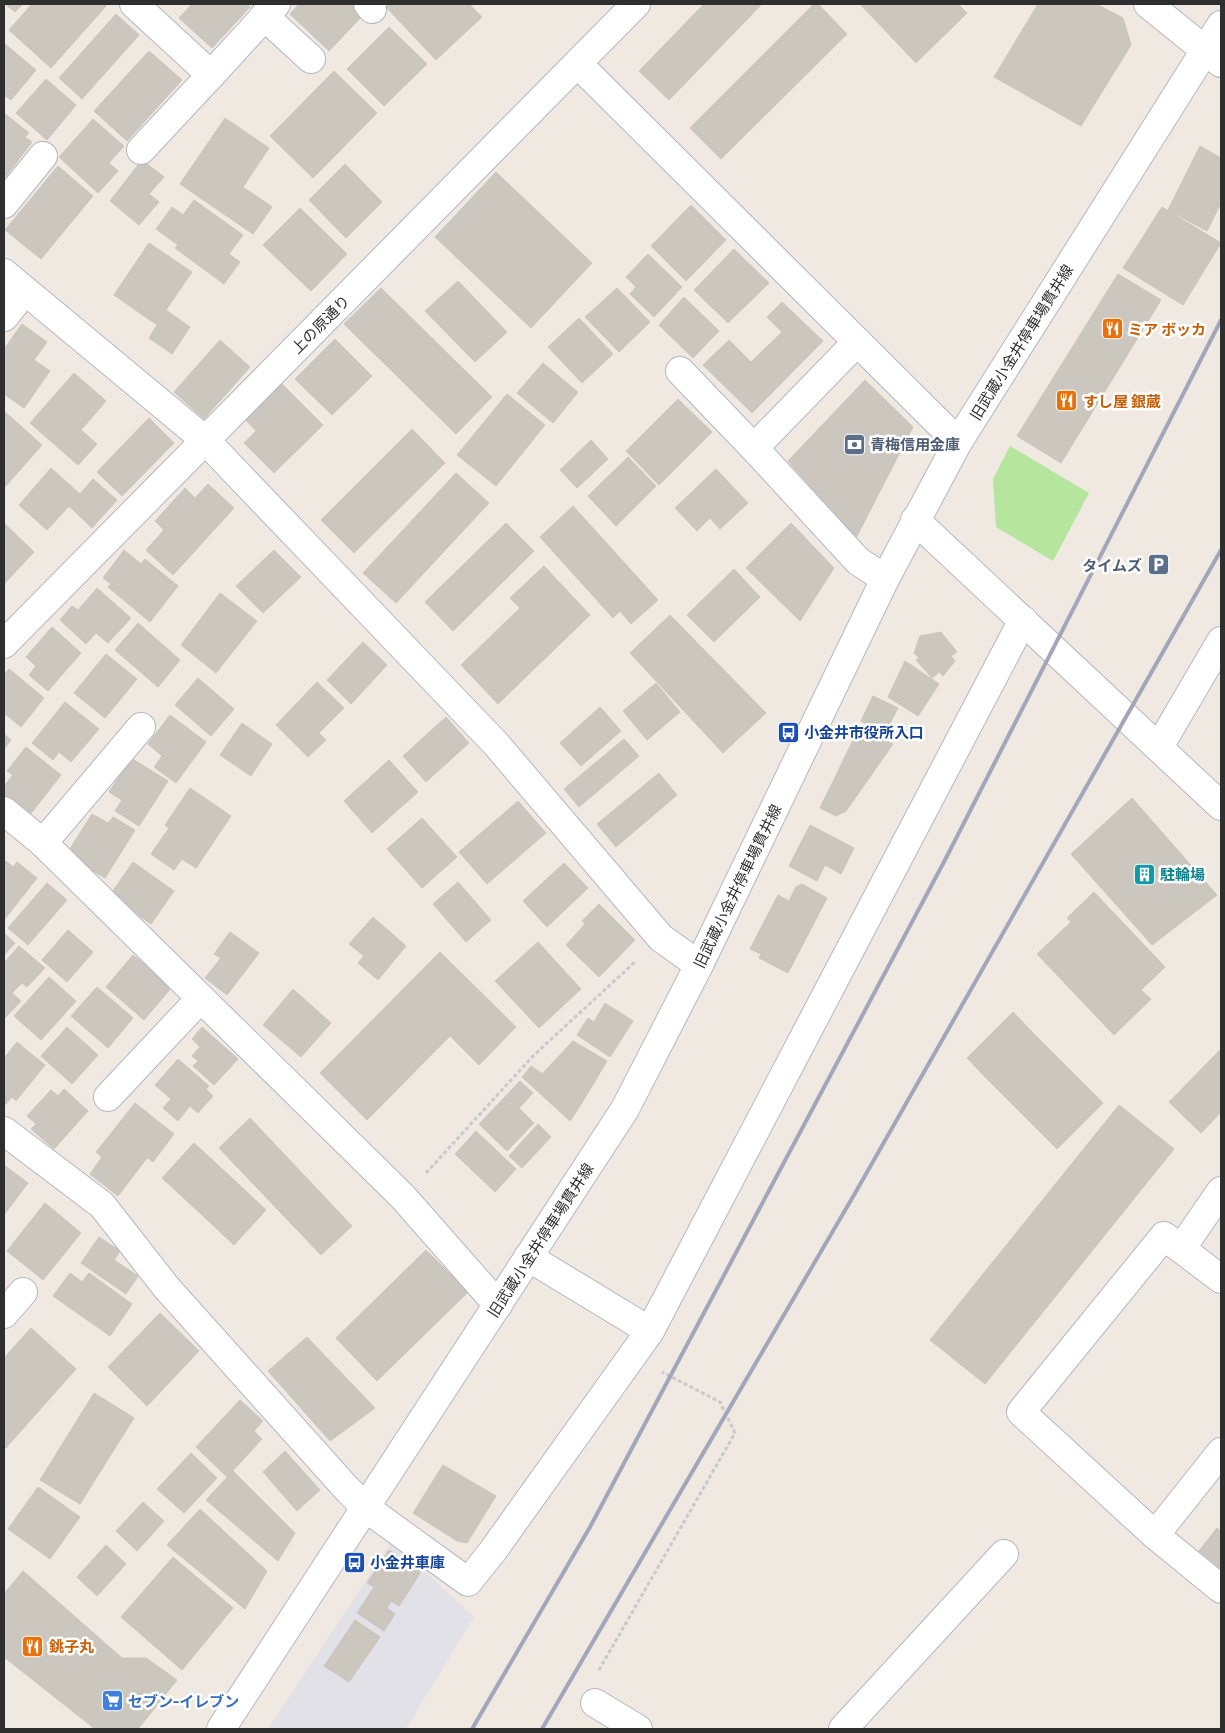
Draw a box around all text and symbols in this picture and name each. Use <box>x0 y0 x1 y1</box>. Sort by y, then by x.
street label: 旧武蔵小金井停車場貫井線 <box>966 261 1076 423</box>
street label: 上の原通り <box>287 291 353 357</box>
restaurant icon: ミア ボッカ <box>1100 317 1124 341</box>
place label: ミア ボッカ <box>1128 320 1206 338</box>
restaurant icon: すし屋 銀蔵 <box>1055 389 1079 413</box>
place label: すし屋 銀蔵 <box>1083 392 1161 410</box>
bank icon: 青梅信用金庫 <box>842 432 866 456</box>
place label: 青梅信用金庫 <box>870 435 960 453</box>
parking icon: タイムズ <box>1146 553 1170 577</box>
place label: タイムズ <box>1082 556 1142 574</box>
bus stop icon: 小金井市役所入口 <box>776 720 800 744</box>
place label: 小金井市役所入口 <box>804 723 924 741</box>
street label: 旧武蔵小金井停車場貫井線 <box>689 801 785 971</box>
building icon: 駐輪場 <box>1132 862 1156 886</box>
place label: 駐輪場 <box>1160 865 1205 883</box>
street label: 旧武蔵小金井停車場貫井線 <box>483 1160 597 1320</box>
bus stop icon: 小金井車庫 <box>342 1550 366 1574</box>
place label: 小金井車庫 <box>370 1553 445 1571</box>
restaurant icon: 銚子丸 <box>21 1634 45 1658</box>
place label: 銚子丸 <box>49 1637 94 1655</box>
supermarket icon: セブン-イレブン <box>100 1689 124 1713</box>
place label: セブン-イレブン <box>128 1692 239 1710</box>

